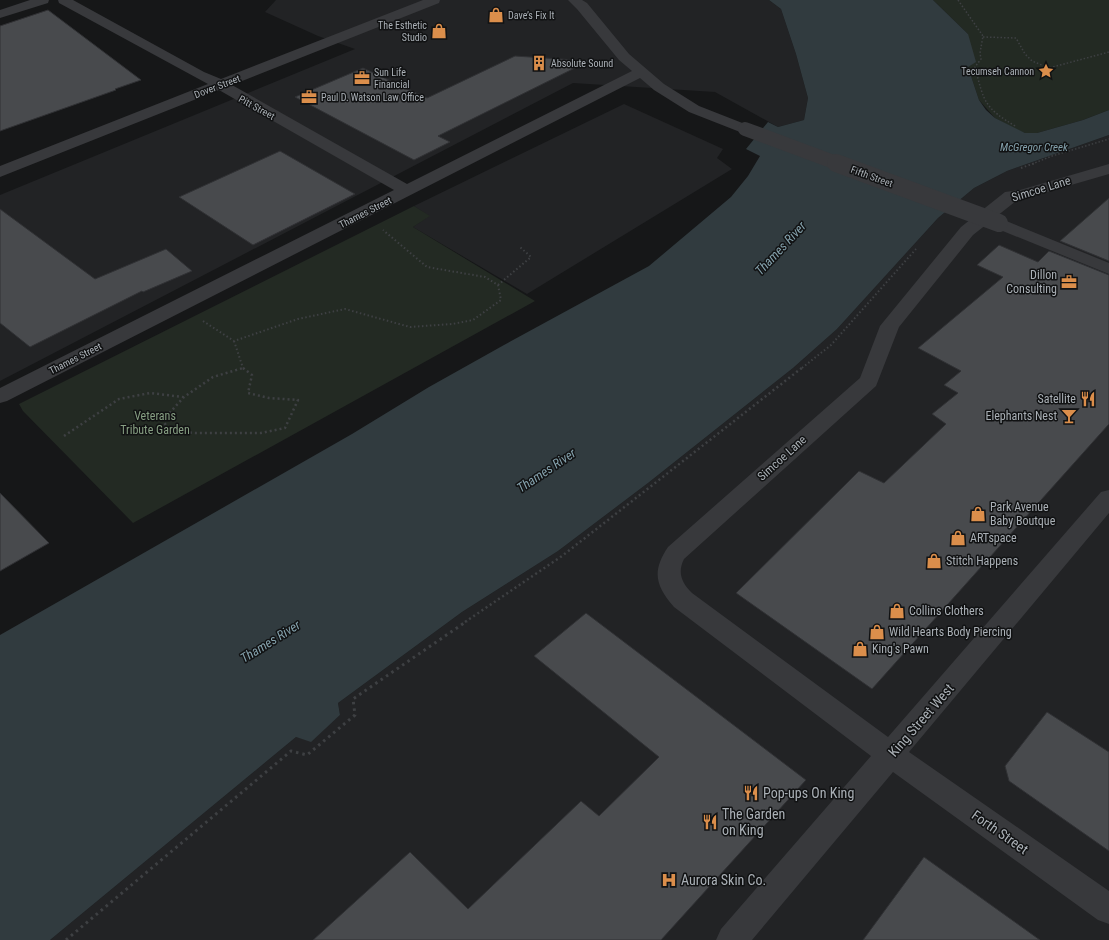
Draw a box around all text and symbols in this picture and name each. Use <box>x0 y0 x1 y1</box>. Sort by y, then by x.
shop icon: Dave’s Fix It <box>487 6 505 24</box>
place label: Dave’s Fix It <box>508 10 554 21</box>
place label: The Esthetic Studio <box>378 20 427 43</box>
shop icon: The Esthetic Studio <box>430 22 448 40</box>
building icon: Absolute Sound <box>530 54 548 72</box>
place label: Absolute Sound <box>551 58 613 69</box>
place icon: Tecumseh Cannon <box>1037 62 1055 80</box>
place label: Tecumseh Cannon <box>961 66 1034 77</box>
place label: Sun Life Financial <box>374 67 410 90</box>
office icon: Sun Life Financial <box>353 69 371 87</box>
street label: Dover Street <box>193 73 242 100</box>
office icon: Paul D. Watson Law Office <box>300 88 318 106</box>
place label: Paul D. Watson Law Office <box>321 92 424 103</box>
street label: Pitt Street <box>237 93 277 122</box>
water label: McGregor Creek <box>1000 141 1068 154</box>
street label: Fifth Street <box>849 164 894 189</box>
street label: Simcoe Lane <box>1010 173 1072 205</box>
street label: Thames Street <box>337 195 393 230</box>
water label: Thames River <box>752 218 810 278</box>
place label: Dillon Consulting <box>1006 268 1057 296</box>
office icon: Dillon Consulting <box>1060 273 1078 291</box>
street label: Thames Street <box>47 341 103 376</box>
restaurant icon: Satellite <box>1079 390 1097 408</box>
place label: Satellite <box>1037 392 1076 406</box>
bar icon: Elephants Nest <box>1060 407 1078 425</box>
park label: Veterans Tribute Garden <box>120 409 190 437</box>
place label: Elephants Nest <box>986 409 1057 423</box>
street label: Simcoe Lane <box>755 432 810 484</box>
water label: Thames River <box>514 445 579 495</box>
place label: Park Avenue Baby Boutque <box>990 500 1056 528</box>
shop icon: Park Avenue Baby Boutque <box>969 505 987 523</box>
shop icon: ARTspace <box>949 529 967 547</box>
place label: ARTspace <box>970 531 1017 545</box>
shop icon: Stitch Happens <box>925 552 943 570</box>
place label: Stitch Happens <box>946 554 1018 568</box>
shop icon: Collins Clothers <box>888 602 906 620</box>
place label: Collins Clothers <box>909 604 984 618</box>
water label: Thames River <box>238 617 304 666</box>
shop icon: Wild Hearts Body Piercing <box>868 623 886 641</box>
place label: Wild Hearts Body Piercing <box>889 625 1012 639</box>
shop icon: King's Pawn <box>851 640 869 658</box>
place label: King's Pawn <box>872 642 929 656</box>
street label: King Street West <box>885 680 957 760</box>
restaurant icon: Pop-ups On King <box>742 784 760 802</box>
place label: Pop-ups On King <box>763 785 854 801</box>
place label: The Garden on King <box>722 806 785 838</box>
street label: Forth Street <box>969 807 1031 857</box>
restaurant icon: The Garden on King <box>701 813 719 831</box>
hospital icon: Aurora Skin Co. <box>660 871 678 889</box>
place label: Aurora Skin Co. <box>681 872 766 888</box>

